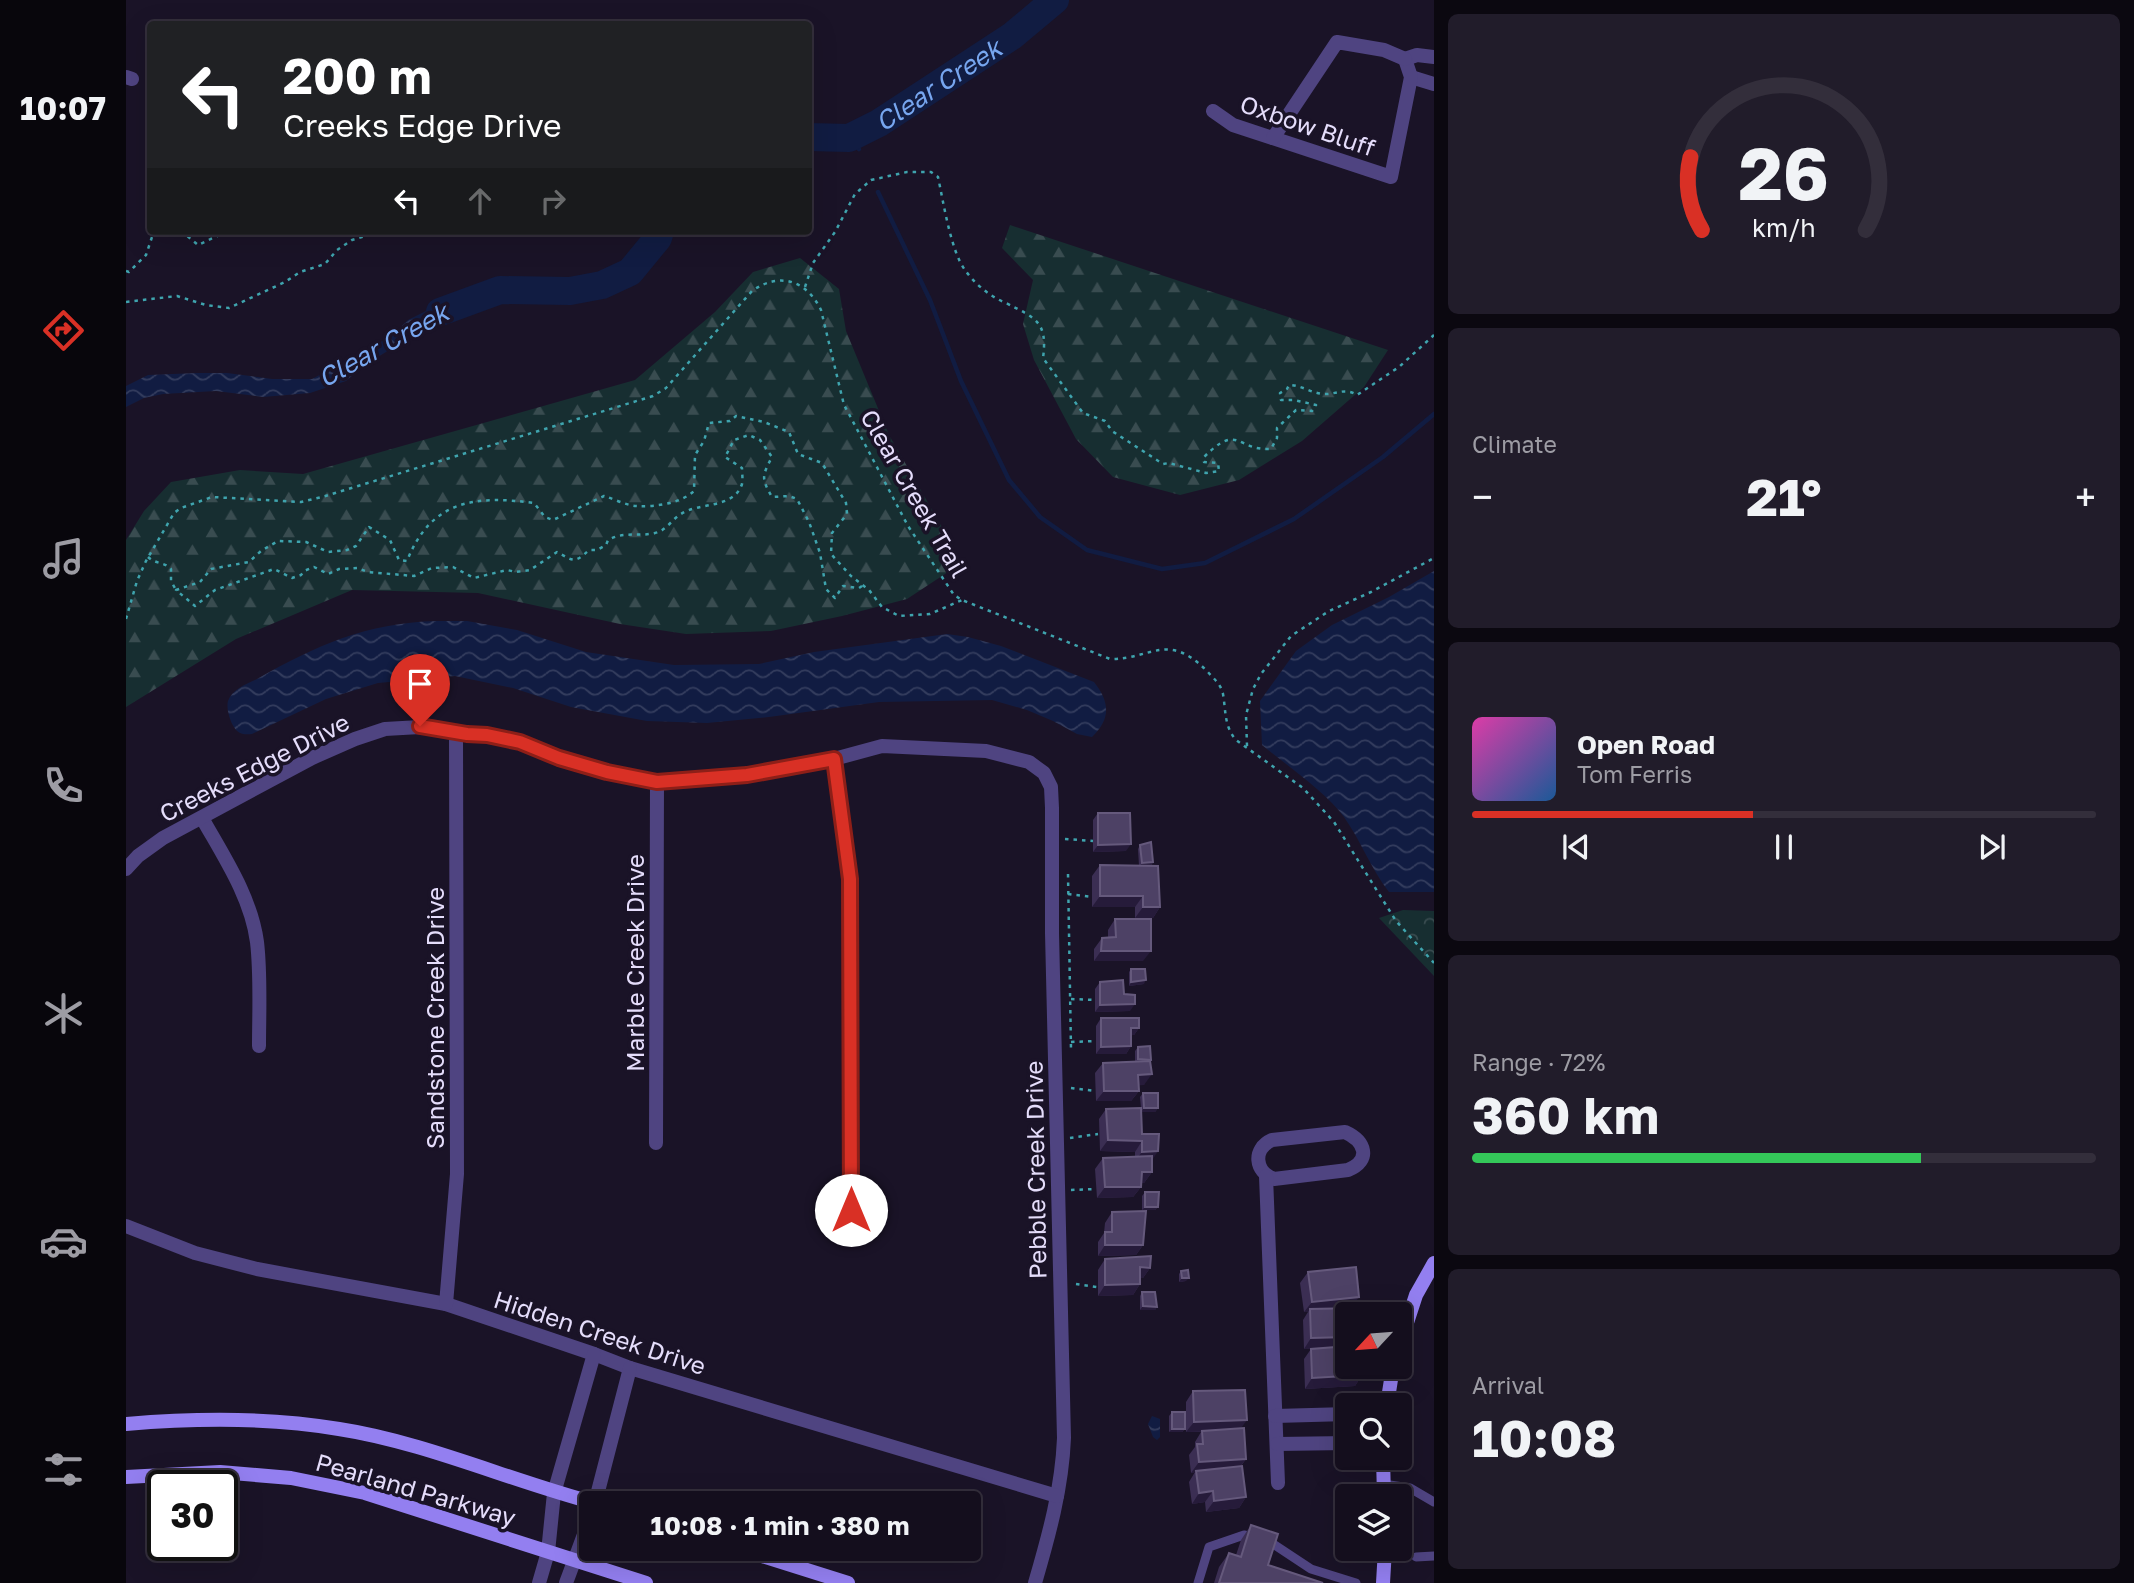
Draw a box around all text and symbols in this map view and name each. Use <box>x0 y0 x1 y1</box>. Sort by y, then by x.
water label: Clear Creek <box>869 31 1009 137</box>
text: 200 m <box>283 46 432 105</box>
icon: left <box>168 49 259 140</box>
street label: Oxbow Bluff <box>1237 88 1380 162</box>
text: 10:07 <box>20 89 106 127</box>
text: Creeks Edge Drive <box>283 106 562 144</box>
text: 26 <box>1739 129 1829 216</box>
icon: left <box>388 182 426 220</box>
icon: ahead <box>461 182 499 220</box>
icon: right <box>534 182 572 220</box>
text: km/h <box>1752 212 1816 243</box>
water label: Clear Creek <box>312 295 456 394</box>
icon: directions <box>39 306 88 355</box>
street label: Clear Creek Trail <box>855 404 975 582</box>
text: Climate <box>1472 430 1557 458</box>
text: 21° <box>1746 465 1822 527</box>
text: − <box>1472 474 1493 519</box>
text: + <box>2075 474 2096 519</box>
icon: music <box>39 534 88 583</box>
pin <box>390 654 450 726</box>
icon: arrive <box>401 665 439 703</box>
street label: Creeks Edge Drive <box>154 707 354 827</box>
text: Open Road <box>1577 729 1715 760</box>
text: Tom Ferris <box>1577 760 1692 788</box>
icon: phone <box>39 761 88 810</box>
icon: previous <box>1557 828 1595 866</box>
icon: pause <box>1765 828 1803 866</box>
icon: next <box>1973 828 2011 866</box>
street label: Marble Creek Drive <box>620 854 649 1072</box>
street label: Sandstone Creek Drive <box>420 887 449 1149</box>
icon: climate <box>39 989 88 1038</box>
text: Range · 72% <box>1472 1048 1605 1076</box>
street label: Pebble Creek Drive <box>1019 1060 1051 1280</box>
text: 360 km <box>1472 1083 1659 1145</box>
position arrow <box>814 1173 888 1247</box>
icon: car <box>39 1217 88 1266</box>
street label: Hidden Creek Drive <box>490 1284 710 1380</box>
north arrow <box>1335 1302 1412 1379</box>
map controls <box>1335 1302 1412 1561</box>
text: Arrival <box>1472 1371 1544 1399</box>
button: search <box>1335 1393 1412 1470</box>
text: 10:08 <box>1472 1406 1616 1468</box>
icon: filters <box>39 1445 88 1494</box>
street label: Pearland Parkway <box>313 1447 519 1531</box>
speed limit sign: 30 <box>147 1470 238 1561</box>
button: layers <box>1335 1484 1412 1561</box>
text: 10:08 · 1 min · 380 m <box>651 1510 909 1541</box>

